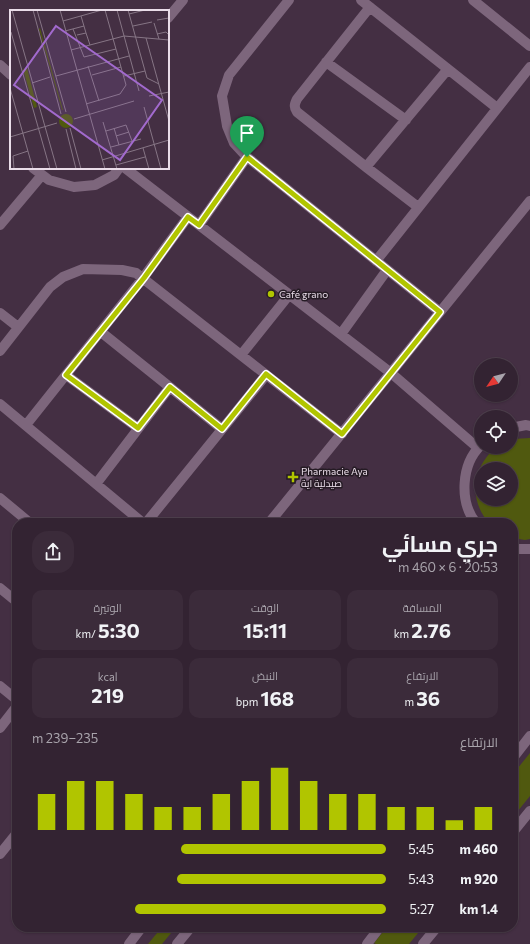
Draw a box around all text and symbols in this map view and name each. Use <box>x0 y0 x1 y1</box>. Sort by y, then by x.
inset map <box>10 10 169 169</box>
pin <box>230 116 264 157</box>
icon: arrive <box>236 122 258 144</box>
place label: Café grano <box>279 288 328 300</box>
marker: Café grano <box>266 289 276 299</box>
north arrow <box>474 358 518 402</box>
map controls <box>474 358 518 506</box>
button: locate <box>474 410 518 454</box>
button: layers <box>474 462 518 506</box>
place label: Pharmacie Aya صيدلية اية <box>301 465 368 489</box>
marker: Pharmacie Aya صيدلية اية <box>288 472 298 482</box>
text: جري مسائي <box>382 530 498 557</box>
button: share <box>32 531 74 573</box>
text: 20:53 · 6 × 460 m <box>398 559 498 575</box>
text: الوتيرة <box>94 601 122 614</box>
text: الوقت <box>251 601 279 614</box>
text: المسافة <box>403 601 442 614</box>
text: 5:30 <box>98 618 140 642</box>
text: 15:11 <box>243 618 287 642</box>
text: 2.76 <box>411 618 451 642</box>
text: /km <box>75 627 98 640</box>
text: km <box>394 627 411 640</box>
text: النبض <box>252 669 278 682</box>
text: الارتفاع <box>406 669 438 682</box>
text: kcal <box>98 670 118 683</box>
text: 219 <box>91 683 124 707</box>
text: 168 <box>260 686 294 710</box>
text: 36 <box>416 686 440 710</box>
text: bpm <box>236 695 260 708</box>
text: m <box>404 695 416 708</box>
text: 235–239 m <box>32 730 98 746</box>
text: الارتفاع <box>460 734 498 750</box>
text: 5:45 <box>408 841 434 857</box>
text: 460 m <box>460 841 498 857</box>
text: 5:43 <box>408 871 434 887</box>
text: 920 m <box>460 871 498 887</box>
text: 5:27 <box>409 901 434 917</box>
text: 1.4 km <box>460 901 498 917</box>

